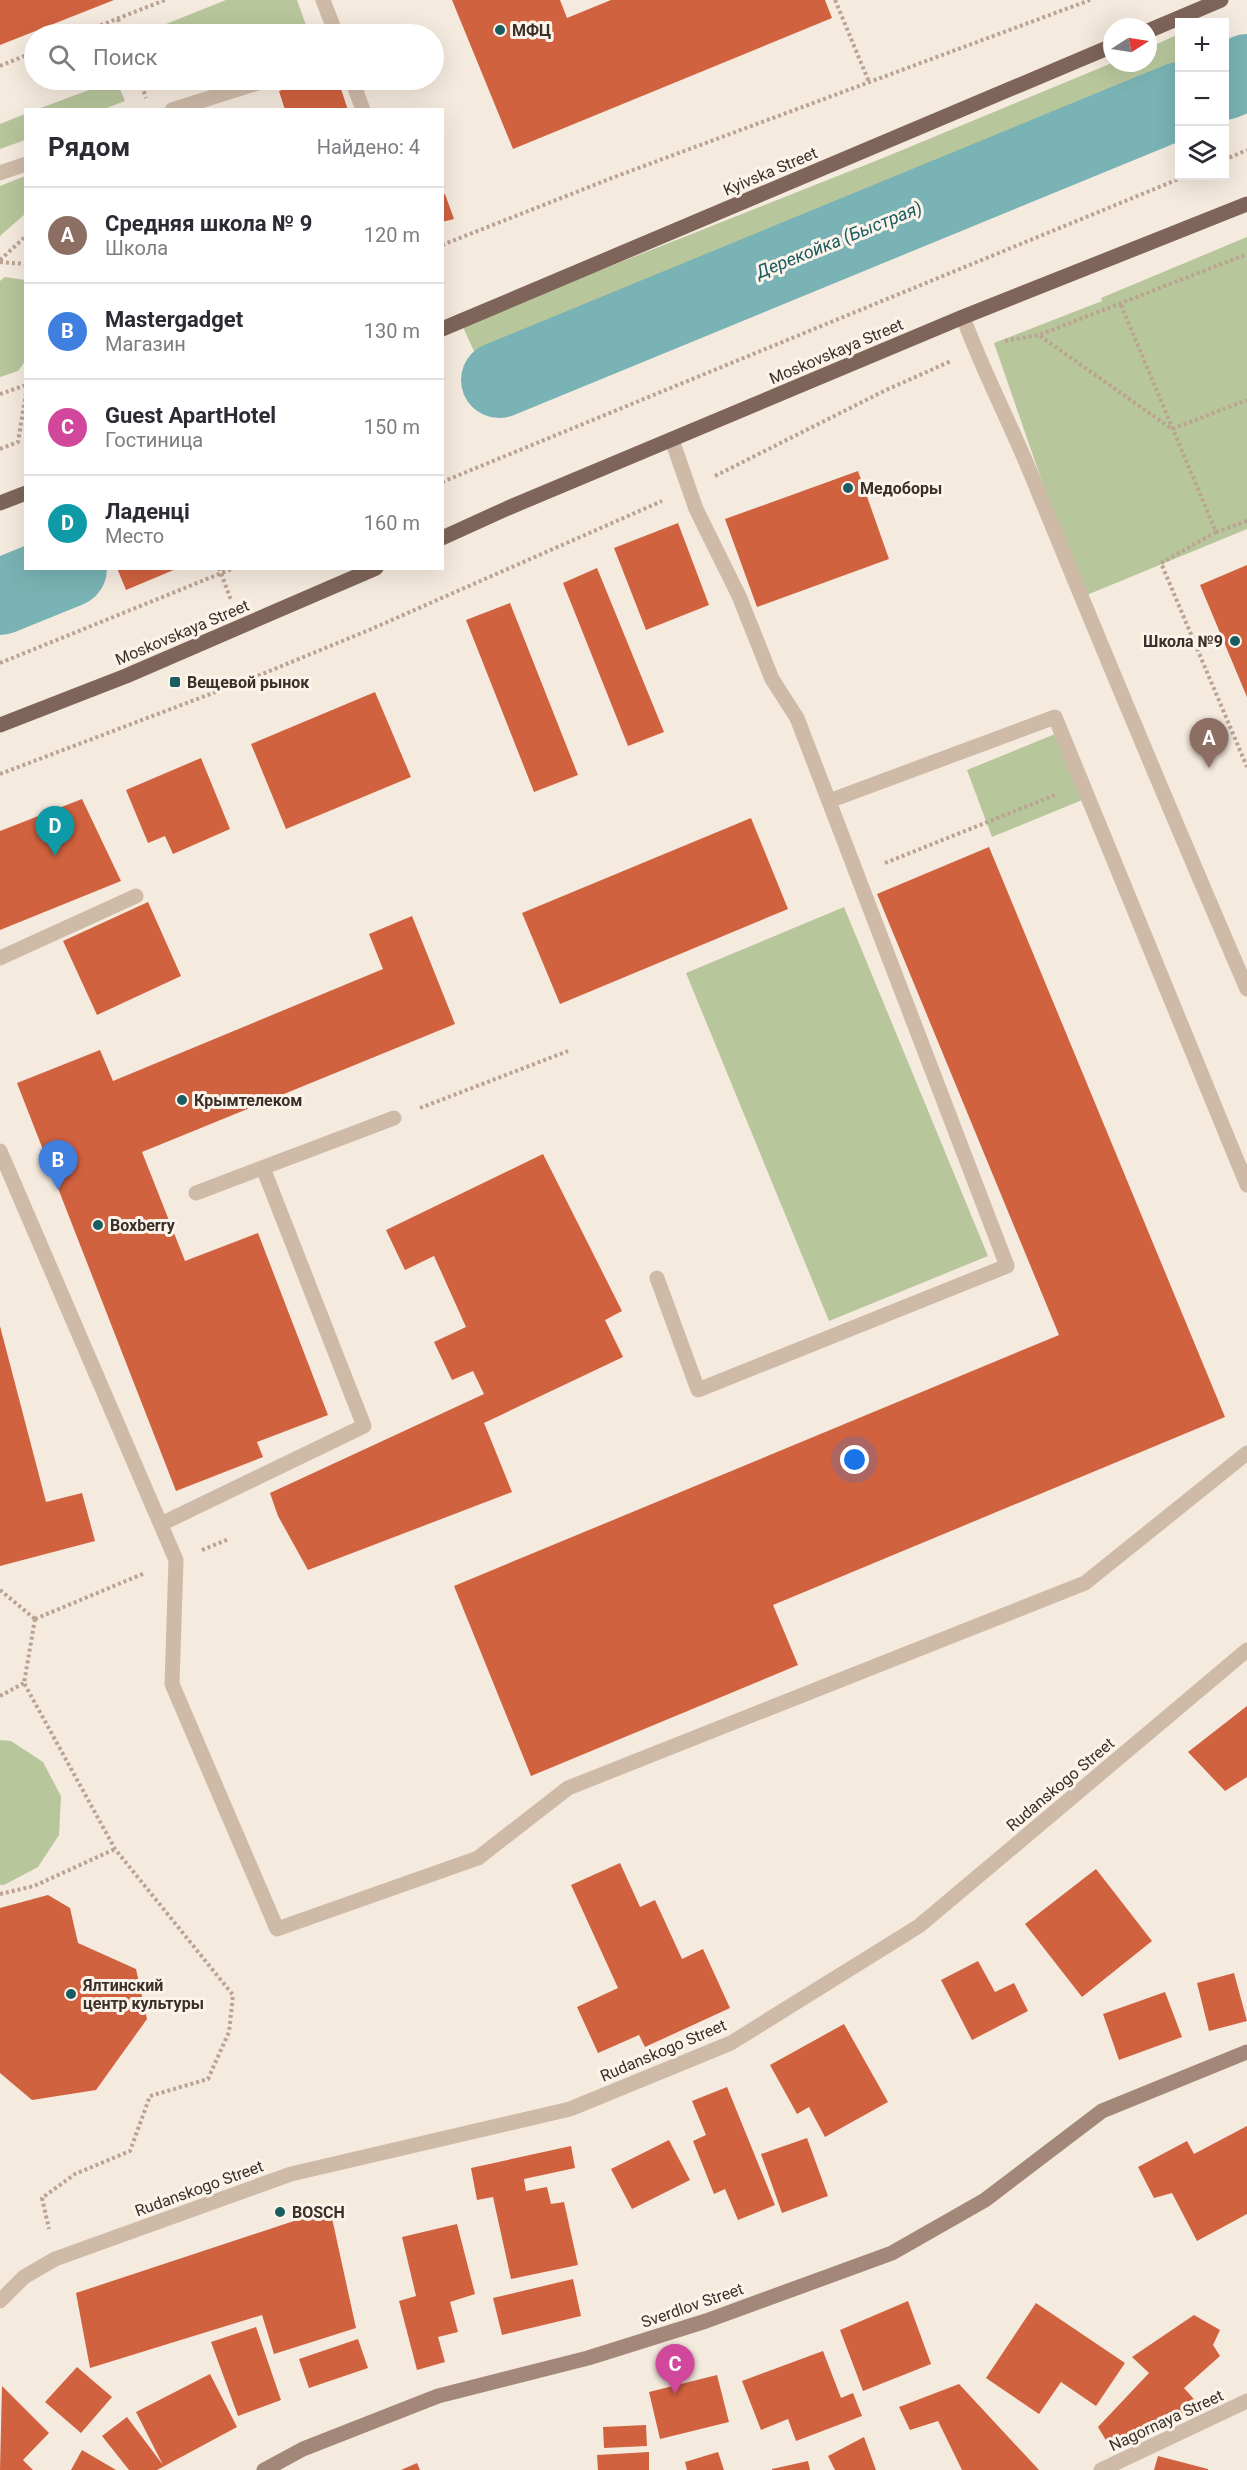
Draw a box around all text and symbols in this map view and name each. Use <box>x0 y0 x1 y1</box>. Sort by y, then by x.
north arrow <box>1103 18 1157 72</box>
map controls <box>1175 18 1229 180</box>
button: + <box>1175 18 1229 72</box>
place label: МФЦ <box>512 21 551 40</box>
marker: МФЦ <box>493 23 507 37</box>
search box <box>24 24 444 90</box>
icon: search <box>45 41 78 74</box>
text: Поиск <box>93 45 157 70</box>
button: − <box>1175 72 1229 126</box>
button: layers <box>1175 126 1229 180</box>
text: Рядом <box>48 132 130 162</box>
text: Найдено: 4 <box>317 135 420 159</box>
street label: Kyivska Street <box>720 143 820 200</box>
water label: Дерекойка (Быстрая) <box>751 197 925 284</box>
text: Средняя школа № 9 <box>105 211 312 236</box>
text: A <box>61 223 74 247</box>
text: 120 m <box>364 223 420 247</box>
text: Школа <box>105 236 168 260</box>
text: Mastergadget <box>105 307 243 332</box>
street label: Moskovskaya Street <box>766 315 906 388</box>
text: B <box>61 319 74 343</box>
text: 130 m <box>364 319 420 343</box>
text: Магазин <box>105 332 186 356</box>
text: Guest ApartHotel <box>105 403 276 428</box>
text: C <box>61 415 74 439</box>
text: 150 m <box>364 415 420 439</box>
text: Гостиница <box>105 428 203 452</box>
place label: Медоборы <box>860 479 942 498</box>
marker: Медоборы <box>841 481 855 495</box>
text: Ладенці <box>105 499 190 524</box>
text: D <box>61 511 74 535</box>
text: 160 m <box>364 511 420 535</box>
text: Место <box>105 524 164 548</box>
street label: Moskovskaya Street <box>112 596 252 669</box>
place label: Школа №9 <box>1143 632 1223 651</box>
marker: Школа №9 <box>1228 634 1242 648</box>
place label: Вещевой рынок <box>187 673 310 692</box>
marker: Вещевой рынок <box>168 675 182 689</box>
pin: A <box>1190 718 1228 768</box>
pin: D <box>36 806 74 856</box>
place label: Крымтелеком <box>194 1091 303 1110</box>
marker: Крымтелеком <box>175 1093 189 1107</box>
pin: B <box>38 1140 78 1190</box>
place label: Boxberry <box>110 1216 176 1235</box>
marker: Boxberry <box>91 1218 105 1232</box>
your location <box>840 1445 869 1474</box>
street label: Rudanskogo Street <box>1002 1734 1118 1835</box>
place label: Ялтинский центр культуры <box>82 1976 204 2013</box>
marker: Ялтинский центр культуры <box>64 1987 78 2001</box>
street label: Rudanskogo Street <box>597 2015 729 2086</box>
street label: Rudanskogo Street <box>132 2156 266 2220</box>
place label: BOSCH <box>292 2203 345 2222</box>
marker: BOSCH <box>273 2205 287 2219</box>
street label: Sverdlov Street <box>639 2279 746 2332</box>
pin: C <box>656 2344 694 2394</box>
street label: Nagornaya Street <box>1106 2386 1226 2455</box>

